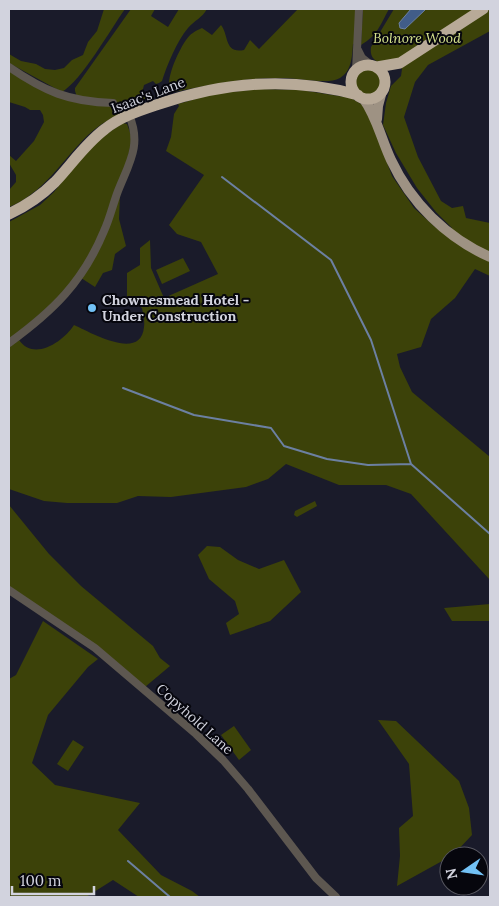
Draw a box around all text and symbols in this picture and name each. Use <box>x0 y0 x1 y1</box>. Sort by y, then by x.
park label: Bolnore Wood <box>373 29 461 47</box>
street label: Isaac's Lane <box>108 73 188 117</box>
place label: Chownesmead Hotel - Under Construction <box>102 291 249 325</box>
marker: Chownesmead Hotel - Under Construction <box>86 302 98 314</box>
street label: Copyhold Lane <box>153 680 238 759</box>
north arrow <box>439 846 489 896</box>
scale bar <box>12 864 95 896</box>
text: N <box>441 866 461 881</box>
text: 100 m <box>20 871 61 890</box>

